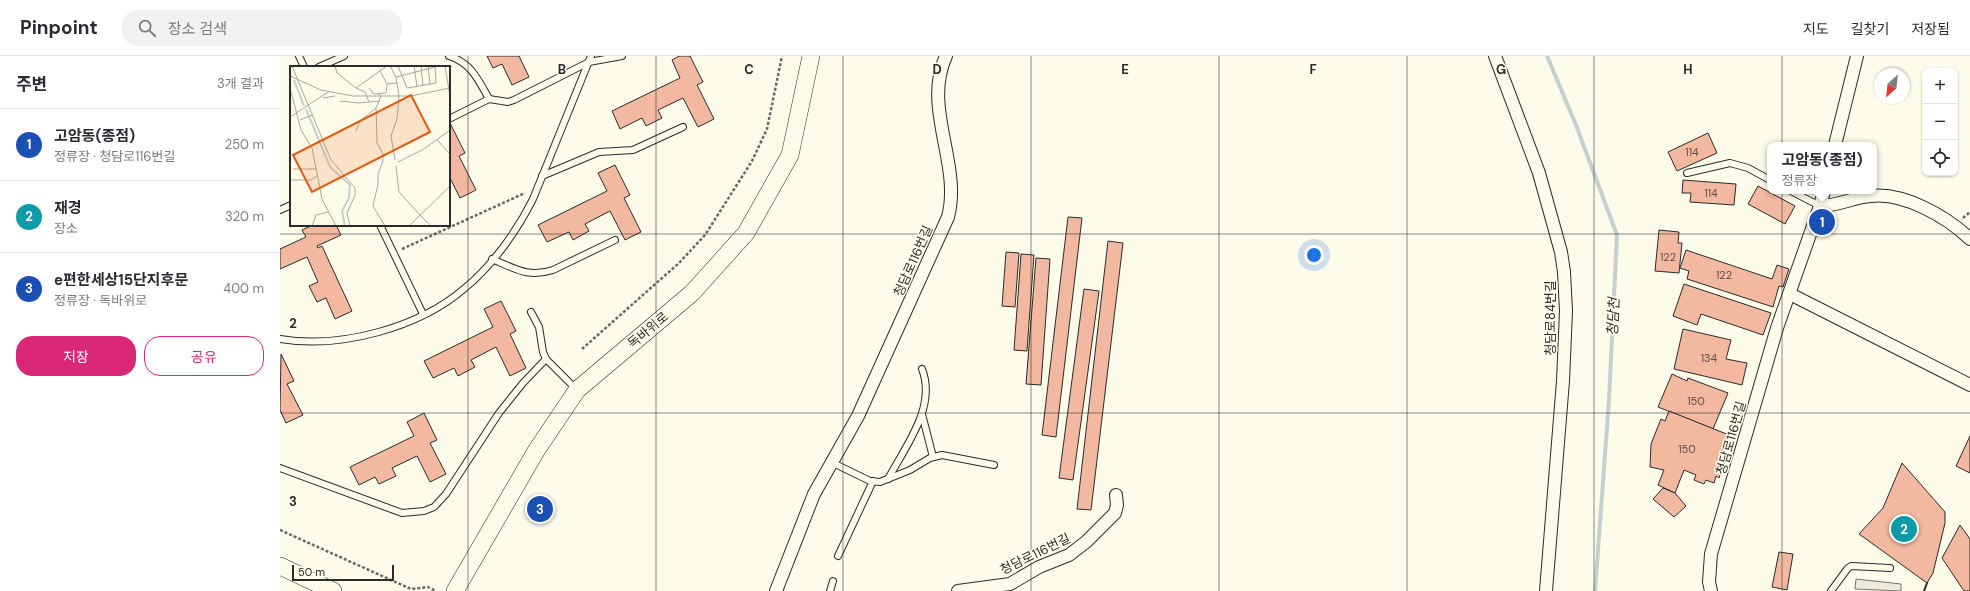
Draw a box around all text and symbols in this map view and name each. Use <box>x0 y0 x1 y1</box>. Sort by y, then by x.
search box <box>122 10 402 46</box>
text: Pinpoint <box>20 15 98 40</box>
icon: search <box>136 17 158 39</box>
text: 장소 검색 <box>168 19 227 39</box>
text: 지도 <box>1803 20 1829 38</box>
text: 길찾기 <box>1851 20 1889 38</box>
text: 저장됨 <box>1911 20 1950 38</box>
text: B <box>558 61 566 78</box>
text: C <box>744 61 754 78</box>
text: D <box>932 61 942 78</box>
text: E <box>1121 61 1129 78</box>
text: F <box>1309 61 1317 78</box>
text: G <box>1496 61 1506 78</box>
text: H <box>1683 61 1693 78</box>
inset map <box>290 66 450 226</box>
north arrow <box>1874 68 1910 104</box>
map controls <box>1922 68 1958 176</box>
button: + <box>1922 68 1958 104</box>
text: 주변 <box>16 73 47 95</box>
text: 3개 결과 <box>217 75 264 92</box>
button: − <box>1922 104 1958 140</box>
text: 고암동(종점) <box>54 126 135 146</box>
text: 1 <box>27 136 31 153</box>
text: 250 m <box>225 136 264 153</box>
button: locate <box>1922 140 1958 176</box>
popup <box>1767 142 1877 194</box>
house number: 114 <box>1685 145 1699 159</box>
text: 정류장 · 청담로116번길 <box>54 148 175 165</box>
text: 고암동(종점) <box>1781 150 1863 170</box>
text: 정류장 <box>1781 172 1817 189</box>
house number: 114 <box>1704 186 1718 200</box>
text: 재경 <box>54 198 82 218</box>
pin: 1 <box>1809 207 1835 237</box>
text: 2 <box>25 208 33 225</box>
text: 320 m <box>225 208 264 225</box>
text: 장소 <box>54 220 78 237</box>
street label: 청담로116번길 <box>890 223 936 299</box>
your location <box>1304 245 1324 265</box>
house number: 122 <box>1660 250 1676 264</box>
house number: 122 <box>1716 268 1732 282</box>
text: e편한세상15단지후문 <box>54 270 188 290</box>
text: 3 <box>25 280 33 297</box>
text: 400 m <box>223 280 264 297</box>
street label: 청담로84번길 <box>1542 280 1559 356</box>
text: 정류장 · 독바위로 <box>54 292 147 309</box>
water label: 청담천 <box>1603 296 1623 337</box>
street label: 독바위로 <box>624 308 672 352</box>
text: 2 <box>289 315 297 332</box>
button: 저장 <box>16 336 136 376</box>
button: 공유 <box>144 336 264 376</box>
house number: 134 <box>1701 351 1718 365</box>
house number: 150 <box>1687 394 1705 408</box>
street label: 청담로116번길 <box>1712 399 1750 477</box>
house number: 150 <box>1678 442 1696 456</box>
text: 3 <box>289 493 297 510</box>
pin: 3 <box>527 494 553 524</box>
pin: 2 <box>1891 514 1917 544</box>
street label: 청담로116번길 <box>997 530 1073 578</box>
scale bar <box>292 563 394 582</box>
text: 50 m <box>298 565 325 579</box>

